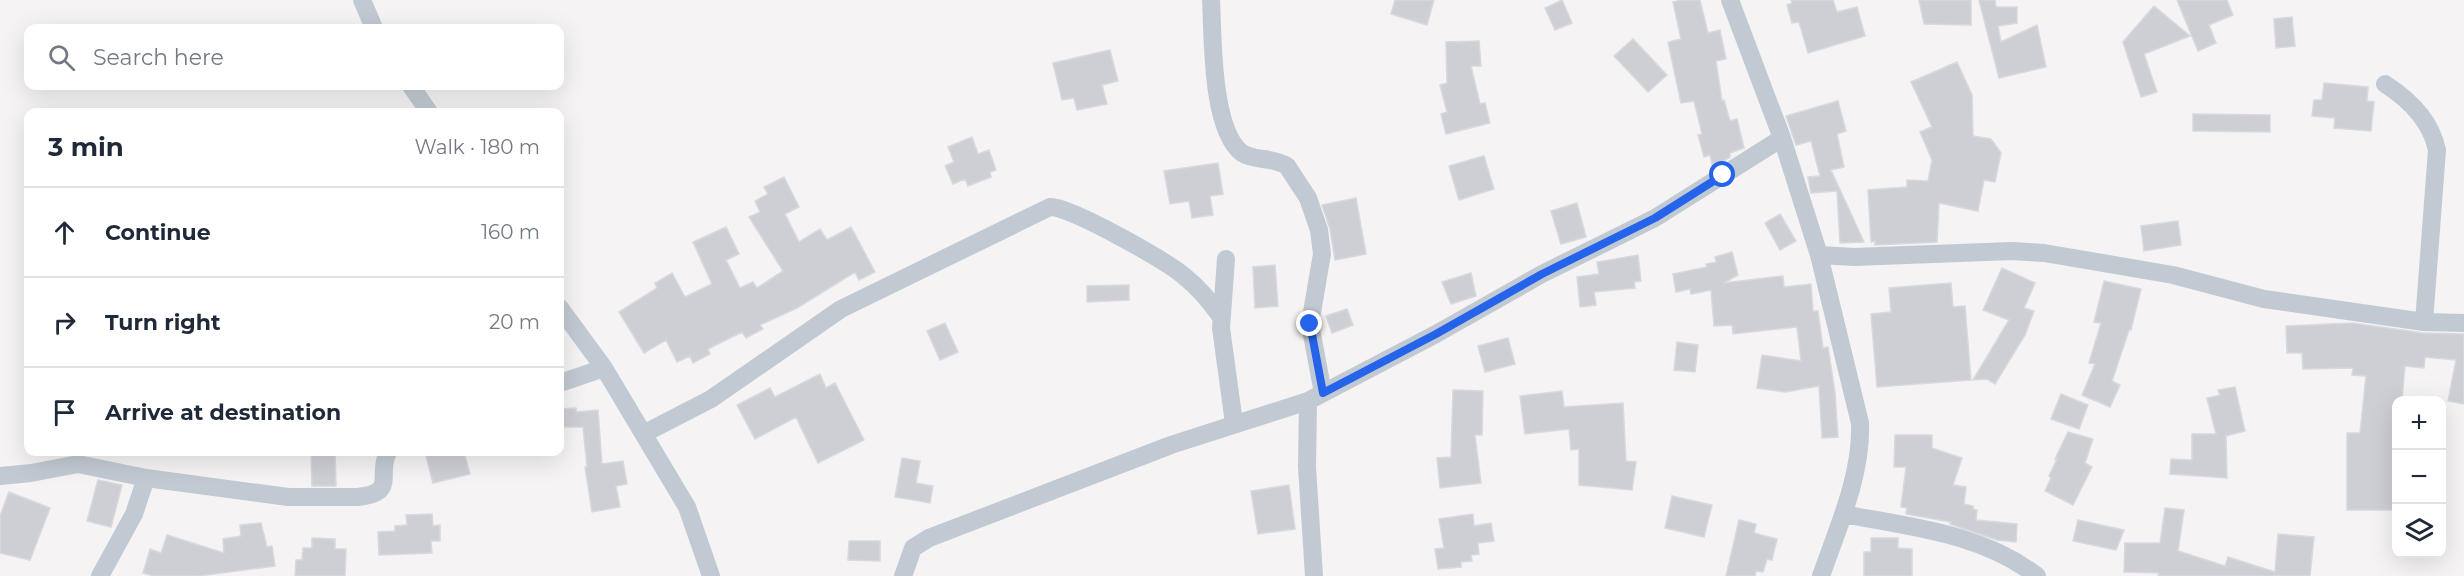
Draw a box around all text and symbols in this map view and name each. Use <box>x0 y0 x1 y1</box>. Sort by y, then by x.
search box <box>24 24 564 90</box>
icon: search <box>45 41 78 74</box>
text: Search here <box>93 44 224 71</box>
text: 3 min <box>48 131 124 163</box>
text: Walk · 180 m <box>415 135 540 159</box>
route start <box>1709 161 1735 187</box>
icon: ahead <box>48 216 81 249</box>
text: Continue <box>105 219 211 246</box>
text: 160 m <box>481 220 540 244</box>
icon: right <box>48 306 81 339</box>
text: Turn right <box>105 309 220 336</box>
text: 20 m <box>489 310 540 334</box>
route end <box>1296 310 1322 336</box>
icon: arrive <box>48 396 81 429</box>
map controls <box>2392 396 2446 558</box>
button: + <box>2392 396 2446 450</box>
text: Arrive at destination <box>105 399 341 426</box>
button: − <box>2392 450 2446 504</box>
button: layers <box>2392 504 2446 558</box>

